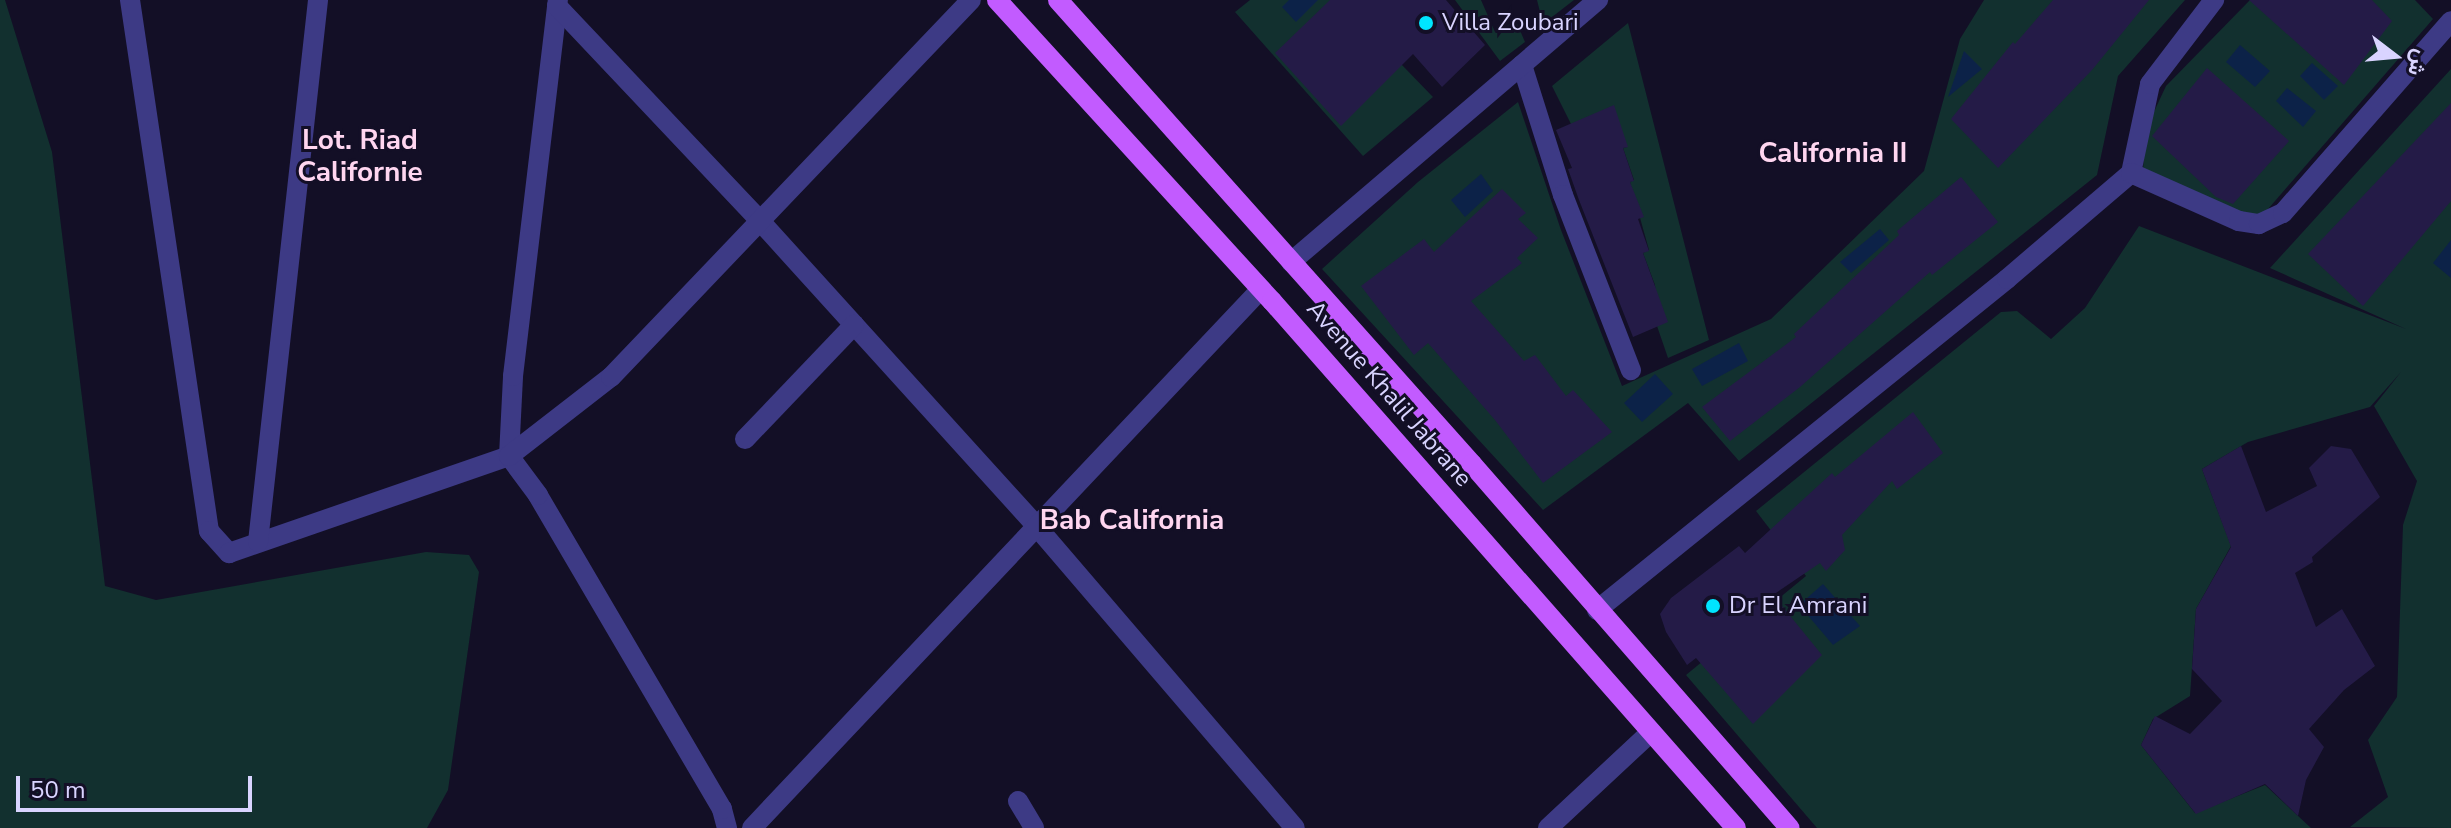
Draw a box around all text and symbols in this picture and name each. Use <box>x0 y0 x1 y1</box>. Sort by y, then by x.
place label: Villa Zoubari <box>1442 9 1579 37</box>
marker: Villa Zoubari <box>1417 14 1435 32</box>
north arrow <box>2355 16 2435 96</box>
text: ش <box>2400 46 2436 79</box>
district label: Lot. Riad Californie <box>297 123 423 189</box>
district label: California II <box>1759 136 1907 170</box>
street label: Avenue Khalil Jabrane <box>1300 295 1478 493</box>
district label: Bab California <box>1040 503 1224 537</box>
place label: Dr El Amrani <box>1729 592 1867 620</box>
marker: Dr El Amrani <box>1704 597 1722 615</box>
scale bar <box>20 760 256 810</box>
text: 50 m <box>30 774 86 806</box>

